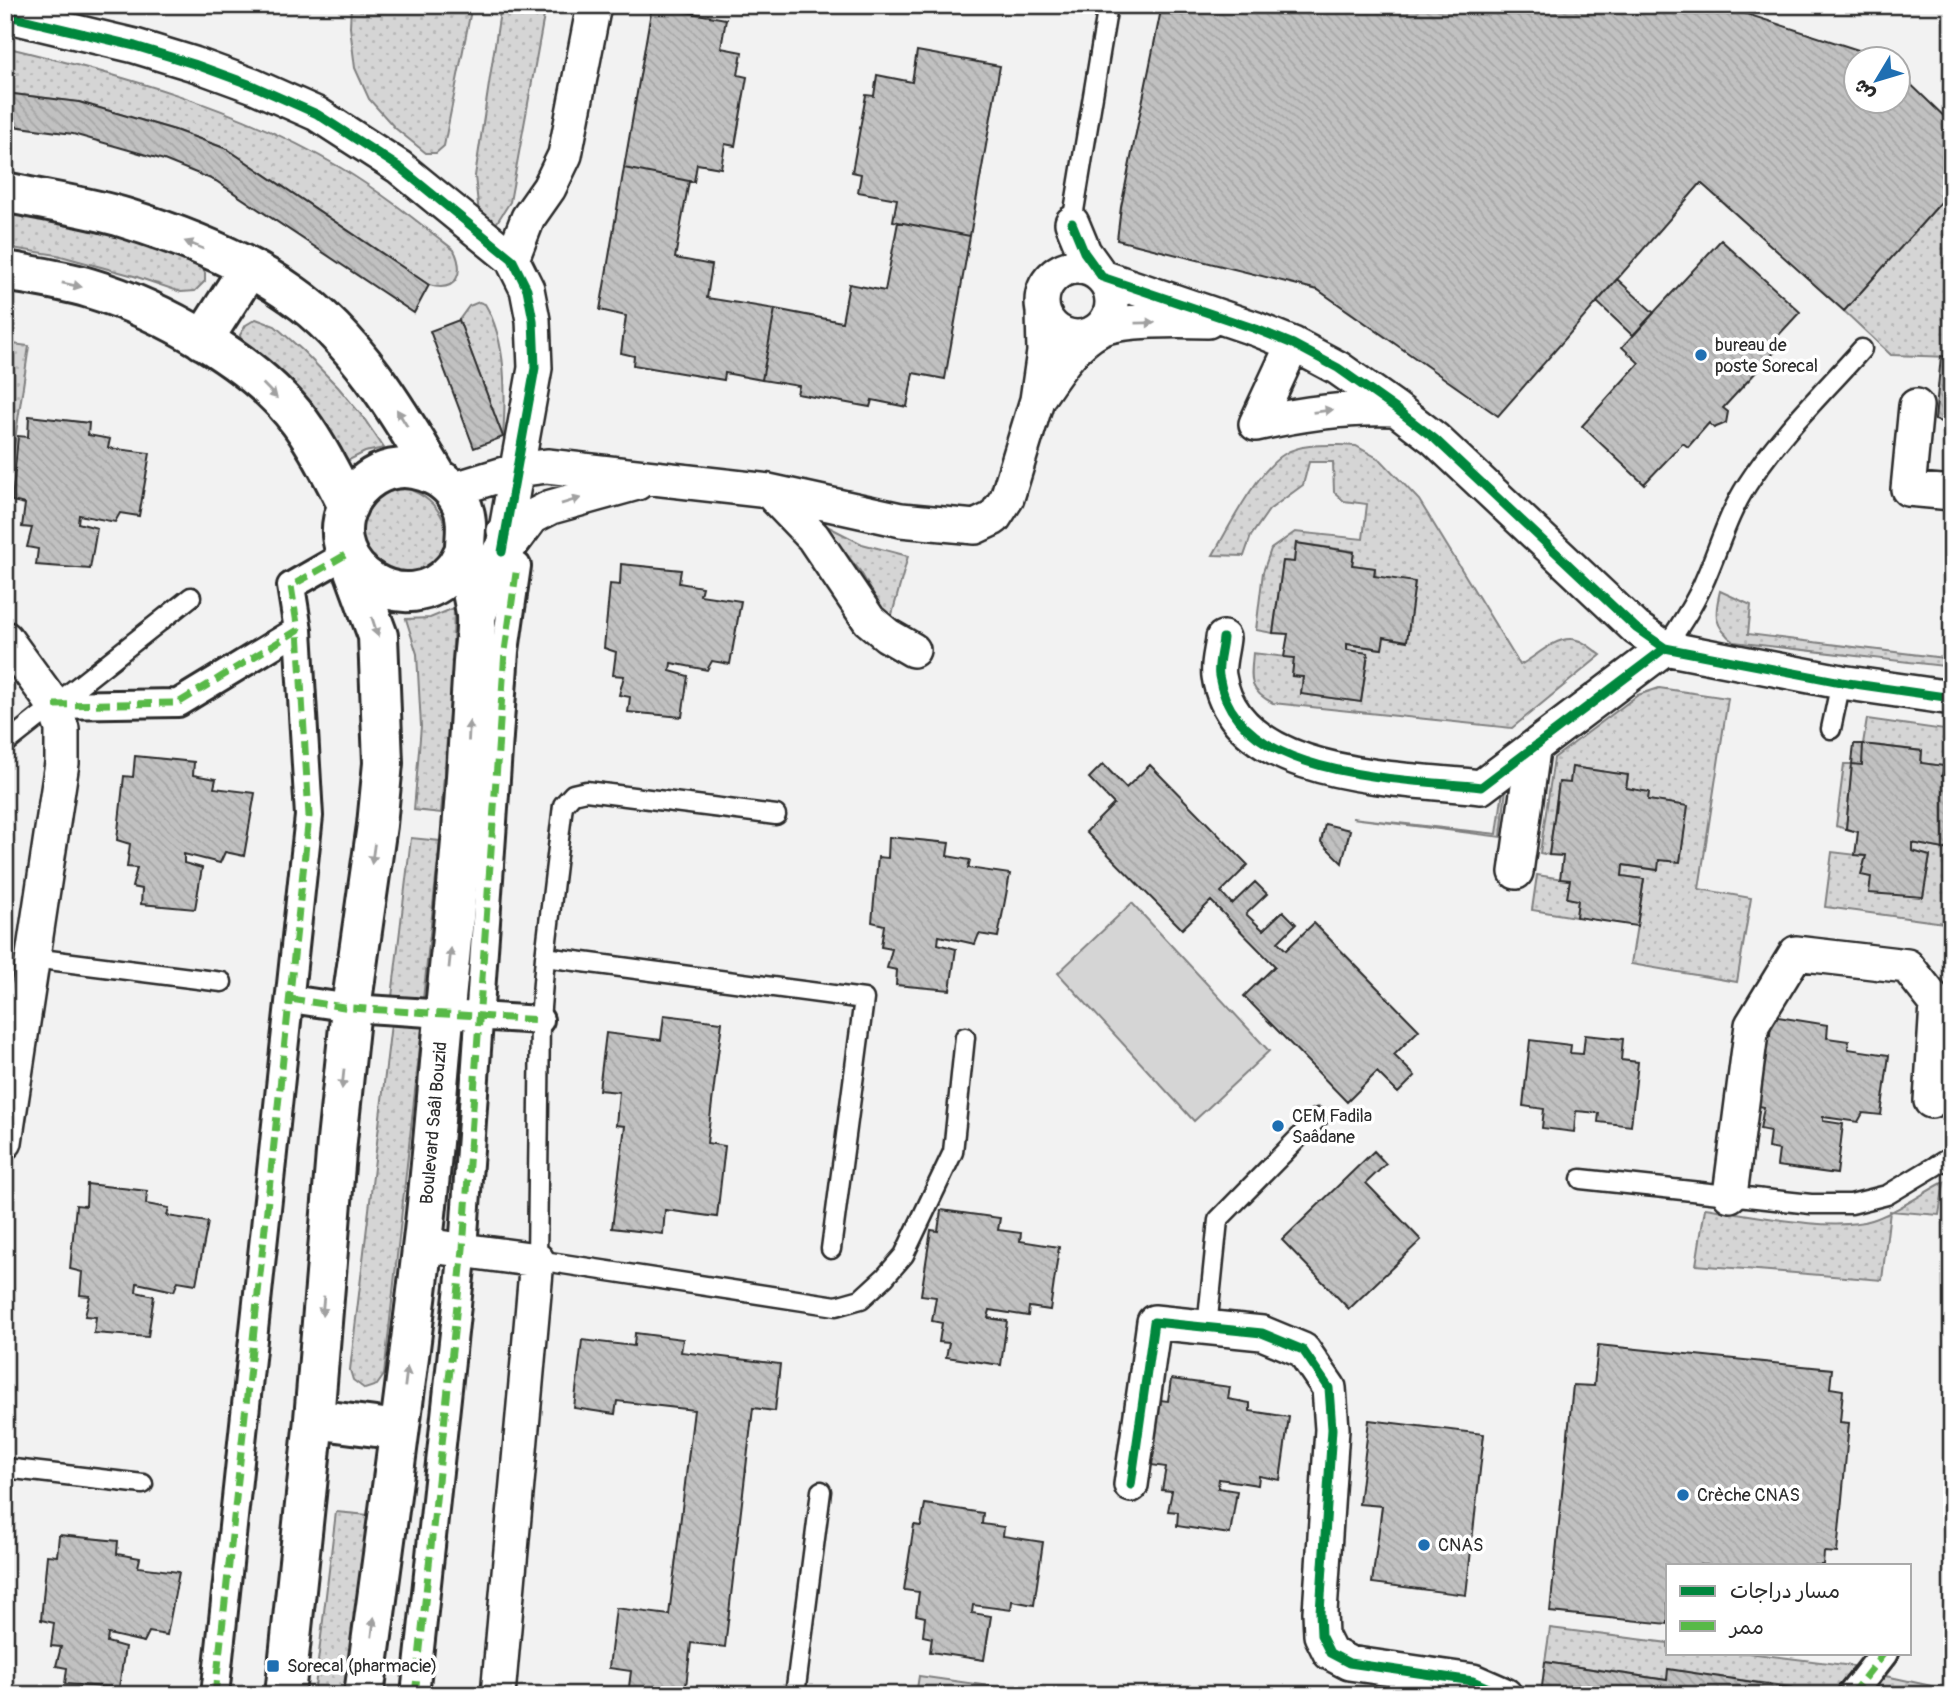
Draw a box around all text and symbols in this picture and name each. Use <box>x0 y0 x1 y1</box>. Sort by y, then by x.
north arrow <box>1842 46 1912 116</box>
text: ش <box>1848 74 1880 105</box>
one-way arrow <box>183 239 204 250</box>
one-way arrow <box>61 279 83 290</box>
one-way arrow <box>1135 317 1157 328</box>
place label: bureau de poste Sorecal <box>1715 334 1818 378</box>
marker: bureau de poste Sorecal <box>1693 347 1709 363</box>
one-way arrow <box>262 382 278 399</box>
one-way arrow <box>1312 406 1334 417</box>
one-way arrow <box>395 409 408 428</box>
one-way arrow <box>560 495 581 505</box>
one-way arrow <box>370 617 380 638</box>
one-way arrow <box>463 720 474 742</box>
one-way arrow <box>368 843 379 865</box>
one-way arrow <box>445 947 456 969</box>
street label: Boulevard Saâl Bouzid <box>415 1041 453 1205</box>
one-way arrow <box>338 1068 349 1090</box>
place label: CEM Fadila Saâdane <box>1292 1105 1372 1149</box>
marker: CEM Fadila Saâdane <box>1270 1118 1286 1134</box>
one-way arrow <box>317 1295 328 1317</box>
one-way arrow <box>400 1366 411 1388</box>
place label: Crèche CNAS <box>1697 1484 1800 1507</box>
marker: Crèche CNAS <box>1675 1487 1691 1503</box>
place label: CNAS <box>1438 1534 1483 1557</box>
marker: CNAS <box>1416 1537 1432 1553</box>
legend <box>1666 1564 1912 1654</box>
text: مسار دراجات <box>1730 1578 1840 1605</box>
text: ممر <box>1728 1614 1764 1641</box>
one-way arrow <box>368 1616 379 1638</box>
place label: Sorecal (pharmacie) <box>287 1655 437 1678</box>
marker: Sorecal (pharmacie) <box>265 1658 281 1674</box>

